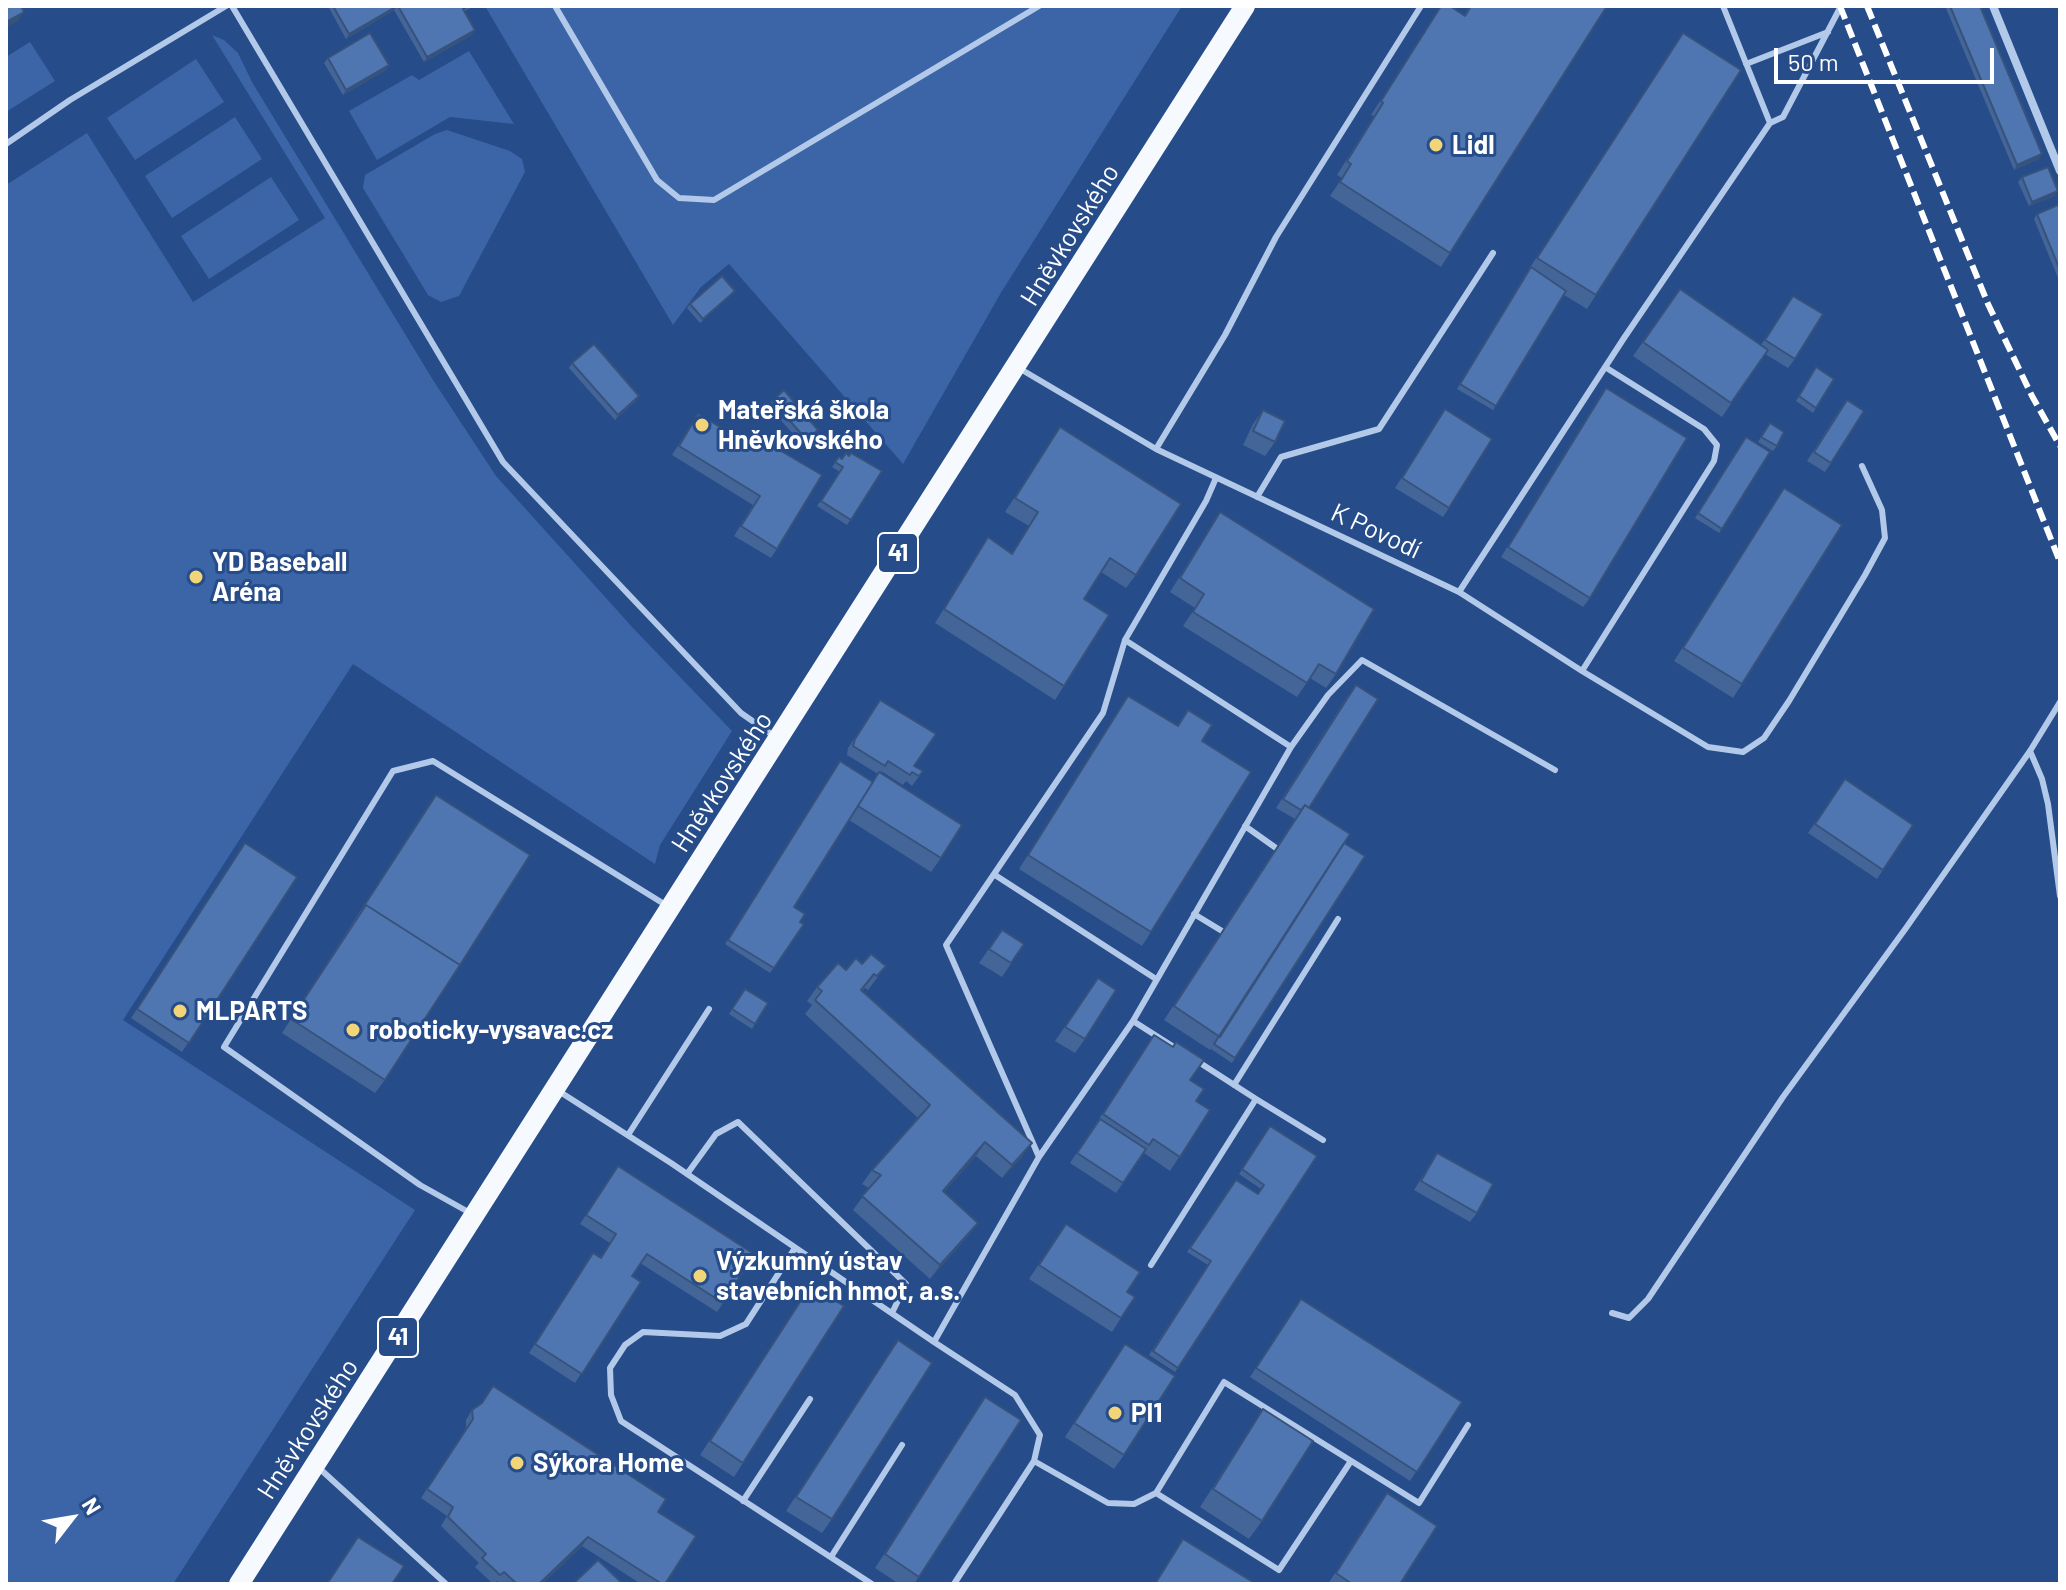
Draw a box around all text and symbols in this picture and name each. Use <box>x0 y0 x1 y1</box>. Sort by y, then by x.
scale bar <box>1778 32 1998 82</box>
text: 50 m <box>1788 47 1839 76</box>
place label: Lidl <box>1452 129 1495 161</box>
marker: Lidl <box>1427 136 1445 154</box>
street label: Hněvkovského <box>1014 158 1126 312</box>
place label: Mateřská škola Hněvkovského <box>718 394 889 456</box>
marker: Mateřská škola Hněvkovského <box>693 416 711 434</box>
street label: K Povodí <box>1326 497 1426 565</box>
road number: 41 <box>878 533 918 573</box>
place label: YD Baseball Aréna <box>212 546 347 608</box>
marker: YD Baseball Aréna <box>187 568 205 586</box>
street label: Hněvkovského <box>665 706 779 858</box>
place label: MLPARTS <box>196 995 307 1027</box>
marker: MLPARTS <box>171 1002 189 1020</box>
place label: roboticky-vysavac.cz <box>369 1014 613 1046</box>
marker: roboticky-vysavac.cz <box>344 1021 362 1039</box>
place label: Výzkumný ústav stavebních hmot, a.s. <box>716 1245 960 1306</box>
marker: Výzkumný ústav stavebních hmot, a.s. <box>691 1267 709 1285</box>
road number: 41 <box>378 1317 418 1357</box>
street label: Hněvkovského <box>251 1353 365 1505</box>
place label: PI1 <box>1131 1397 1163 1429</box>
marker: PI1 <box>1106 1404 1124 1422</box>
place label: Sýkora Home <box>533 1447 684 1479</box>
marker: Sýkora Home <box>508 1454 526 1472</box>
north arrow <box>32 1478 112 1558</box>
text: N <box>78 1493 107 1519</box>

